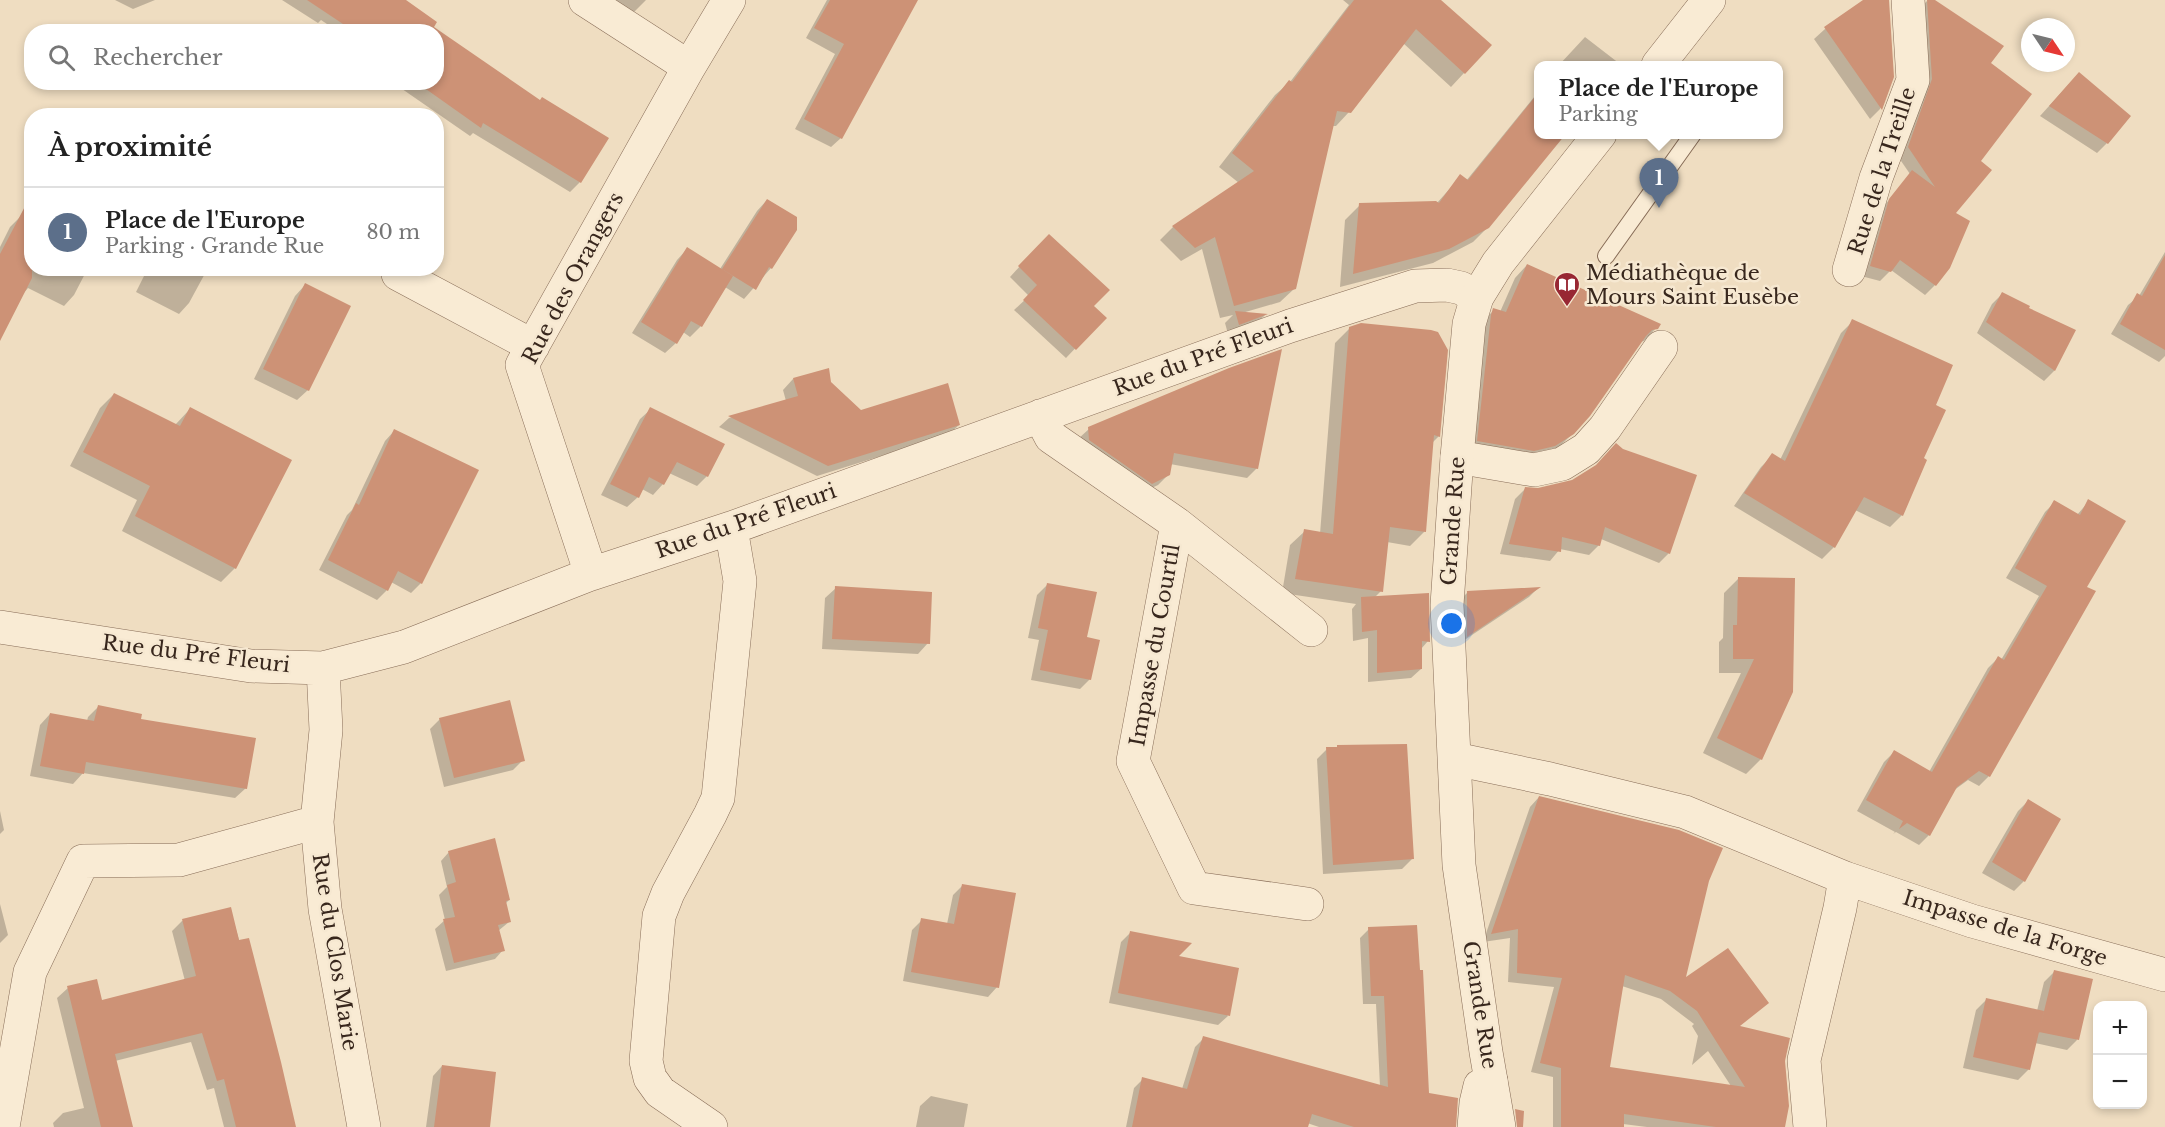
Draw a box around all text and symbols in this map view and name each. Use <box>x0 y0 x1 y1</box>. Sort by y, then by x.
north arrow <box>2021 18 2075 72</box>
search box <box>24 24 444 90</box>
icon: search <box>45 41 78 74</box>
text: Rechercher <box>93 44 223 71</box>
popup <box>1534 61 1783 139</box>
text: Place de l'Europe <box>1559 75 1758 102</box>
street label: Rue de la Treille <box>1843 84 1921 258</box>
text: Parking <box>1559 102 1638 126</box>
text: À proximité <box>48 131 212 163</box>
pin: 1 <box>1640 158 1678 208</box>
street label: Rue des Orangers <box>517 188 629 368</box>
text: Place de l'Europe <box>105 207 305 234</box>
text: 1 <box>63 220 72 244</box>
text: 80 m <box>366 220 420 244</box>
text: Parking · Grande Rue <box>105 234 324 258</box>
place label: Médiathèque de Mours Saint Eusèbe <box>1586 260 1799 310</box>
library icon: Médiathèque de Mours Saint Eusèbe <box>1552 270 1582 308</box>
street label: Rue du Pré Fleuri <box>1110 312 1296 402</box>
street label: Grande Rue <box>1436 456 1470 586</box>
street label: Rue du Pré Fleuri <box>652 478 840 564</box>
street label: Impasse du Courtil <box>1124 542 1186 748</box>
your location <box>1437 609 1466 638</box>
street label: Rue du Pré Fleuri <box>100 630 292 678</box>
street label: Rue du Clos Marie <box>307 851 363 1053</box>
street label: Impasse de la Forge <box>1900 885 2110 971</box>
street label: Grande Rue <box>1457 939 1503 1071</box>
map controls <box>2093 1001 2147 1109</box>
button: + <box>2093 1001 2147 1055</box>
button: − <box>2093 1055 2147 1109</box>

